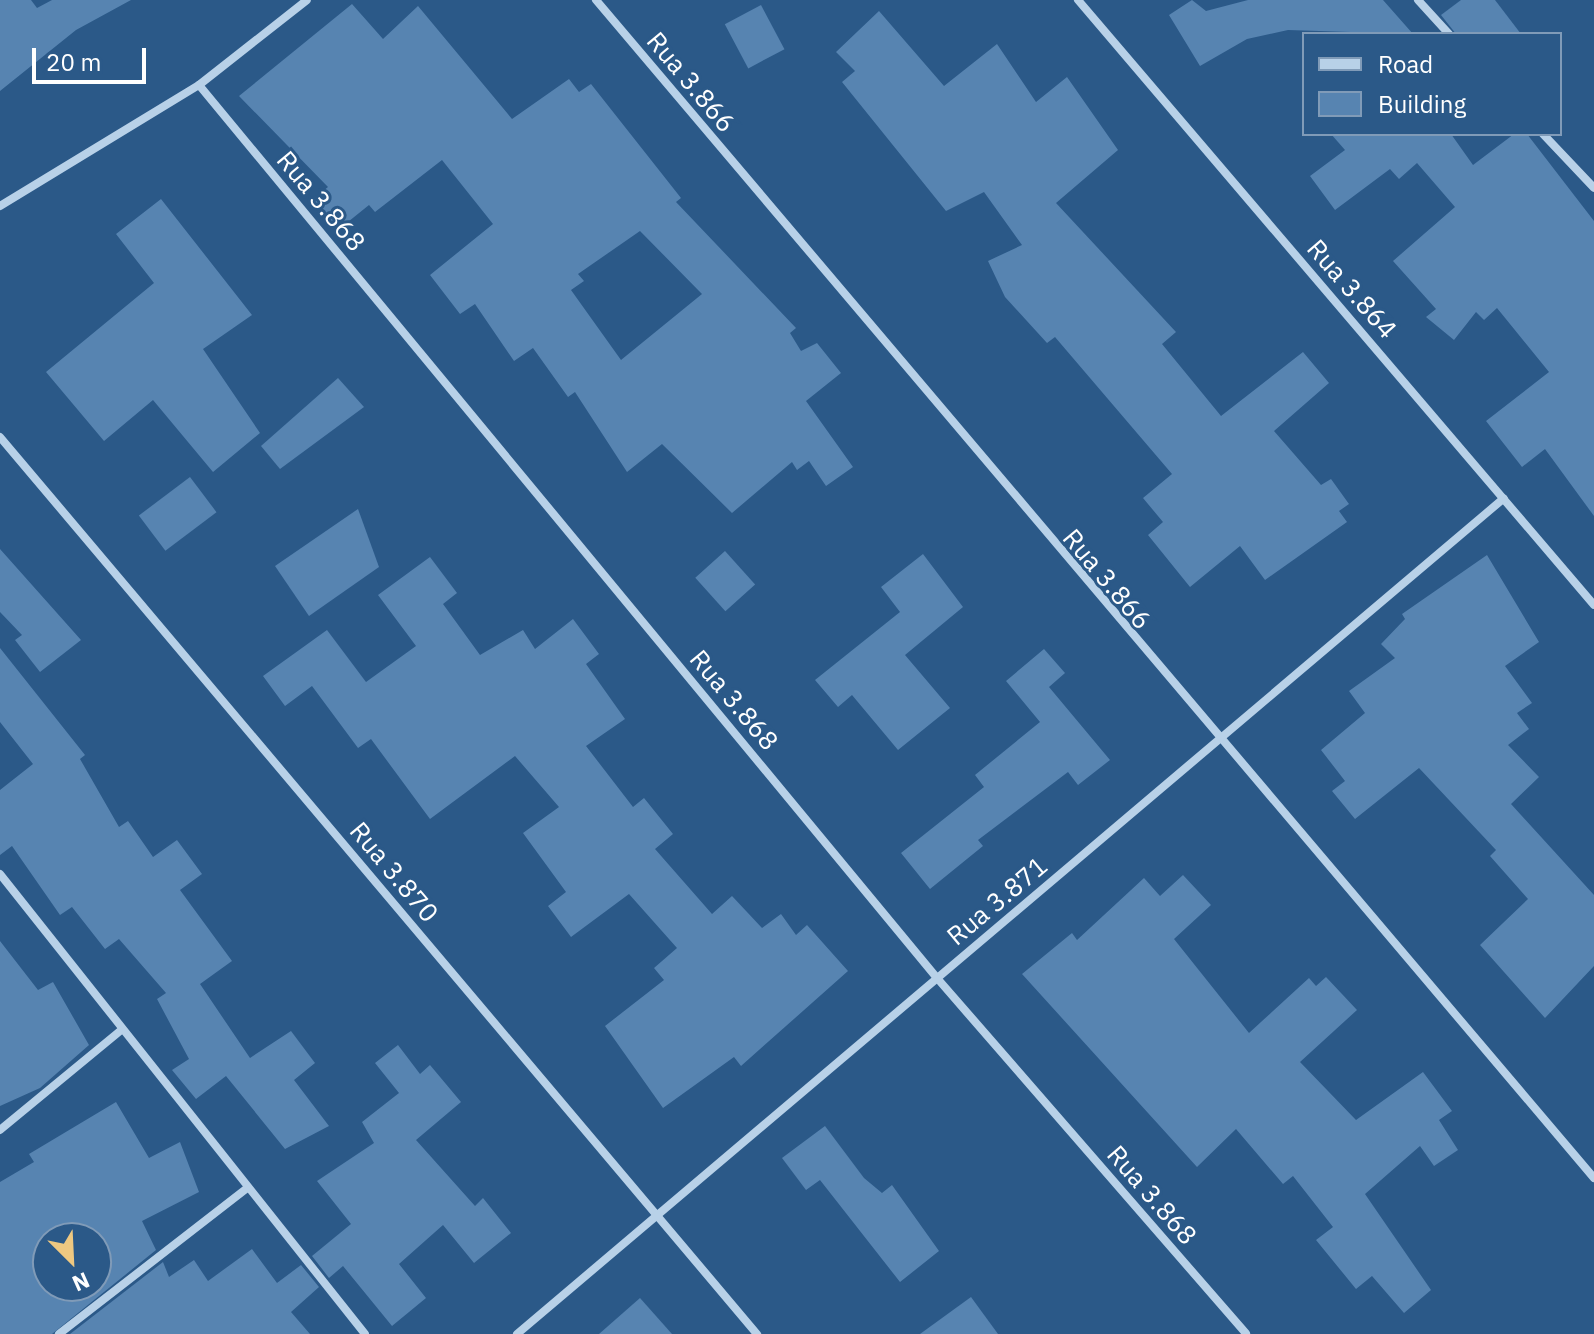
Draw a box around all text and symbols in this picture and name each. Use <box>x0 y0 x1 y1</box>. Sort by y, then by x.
street label: Rua 3.866 <box>640 26 742 138</box>
scale bar <box>36 32 150 82</box>
legend <box>1302 32 1562 136</box>
text: 20 m <box>46 46 101 78</box>
text: Road <box>1378 48 1433 80</box>
text: Building <box>1378 88 1466 120</box>
street label: Rua 3.868 <box>270 145 372 257</box>
street label: Rua 3.864 <box>1301 233 1403 345</box>
street label: Rua 3.866 <box>1056 523 1158 635</box>
street label: Rua 3.868 <box>683 644 785 756</box>
street label: Rua 3.870 <box>343 816 445 928</box>
street label: Rua 3.871 <box>941 850 1053 952</box>
street label: Rua 3.868 <box>1101 1139 1203 1251</box>
north arrow <box>32 1222 112 1302</box>
text: N <box>68 1266 94 1299</box>

